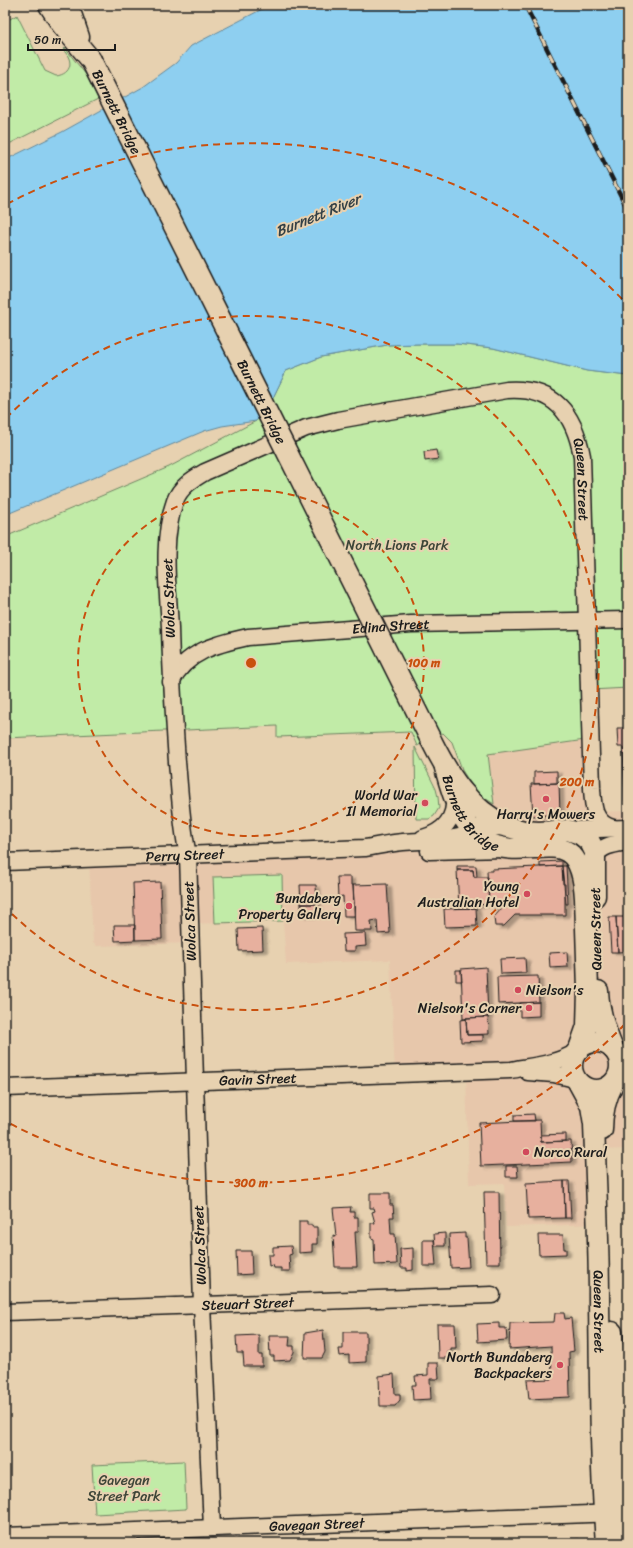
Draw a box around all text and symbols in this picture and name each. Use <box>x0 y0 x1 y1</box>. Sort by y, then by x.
scale bar <box>28 26 115 52</box>
text: 50 m <box>34 29 61 51</box>
street label: Burnett Bridge <box>85 65 149 159</box>
water label: Burnett River <box>271 185 367 244</box>
street label: Burnett Bridge <box>230 355 294 449</box>
street label: Queen Street <box>566 435 596 521</box>
park label: North Lions Park <box>346 533 449 558</box>
street label: Wolca Street <box>155 558 183 638</box>
street label: Edina Street <box>351 611 430 641</box>
text: 100 m <box>408 652 441 674</box>
centre of rings <box>244 656 258 670</box>
text: 200 m <box>559 771 595 793</box>
street label: Burnett Bridge <box>435 772 503 859</box>
place label: World War II Memorial <box>345 783 418 824</box>
marker: Harry's Mowers <box>541 794 551 804</box>
marker: World War II Memorial <box>420 798 430 808</box>
place label: Harry's Mowers <box>497 802 596 827</box>
street label: Perry Street <box>145 841 226 869</box>
place label: Young Australian Hotel <box>417 874 520 915</box>
street label: Wolca Street <box>176 881 204 961</box>
place label: Bundaberg Property Gallery <box>238 886 342 927</box>
street label: Queen Street <box>583 887 609 971</box>
marker: Young Australian Hotel <box>522 889 532 899</box>
marker: Bundaberg Property Gallery <box>344 901 354 911</box>
place label: Nielson's <box>526 978 584 1003</box>
marker: Nielson's <box>513 985 523 995</box>
place label: Nielson's Corner <box>418 996 522 1021</box>
marker: Nielson's Corner <box>524 1003 534 1013</box>
street label: Gavin Street <box>219 1065 297 1093</box>
place label: Norco Rural <box>534 1140 608 1165</box>
marker: Norco Rural <box>521 1147 531 1157</box>
text: 300 m <box>233 1172 269 1194</box>
street label: Wolca Street <box>186 1205 214 1285</box>
street label: Queen Street <box>586 1270 612 1353</box>
street label: Steuart Street <box>201 1289 296 1318</box>
place label: North Bundaberg Backpackers <box>446 1345 553 1386</box>
marker: North Bundaberg Backpackers <box>555 1360 565 1370</box>
park label: Gavegan Street Park <box>87 1468 161 1509</box>
street label: Gavegan Street <box>269 1510 366 1539</box>

